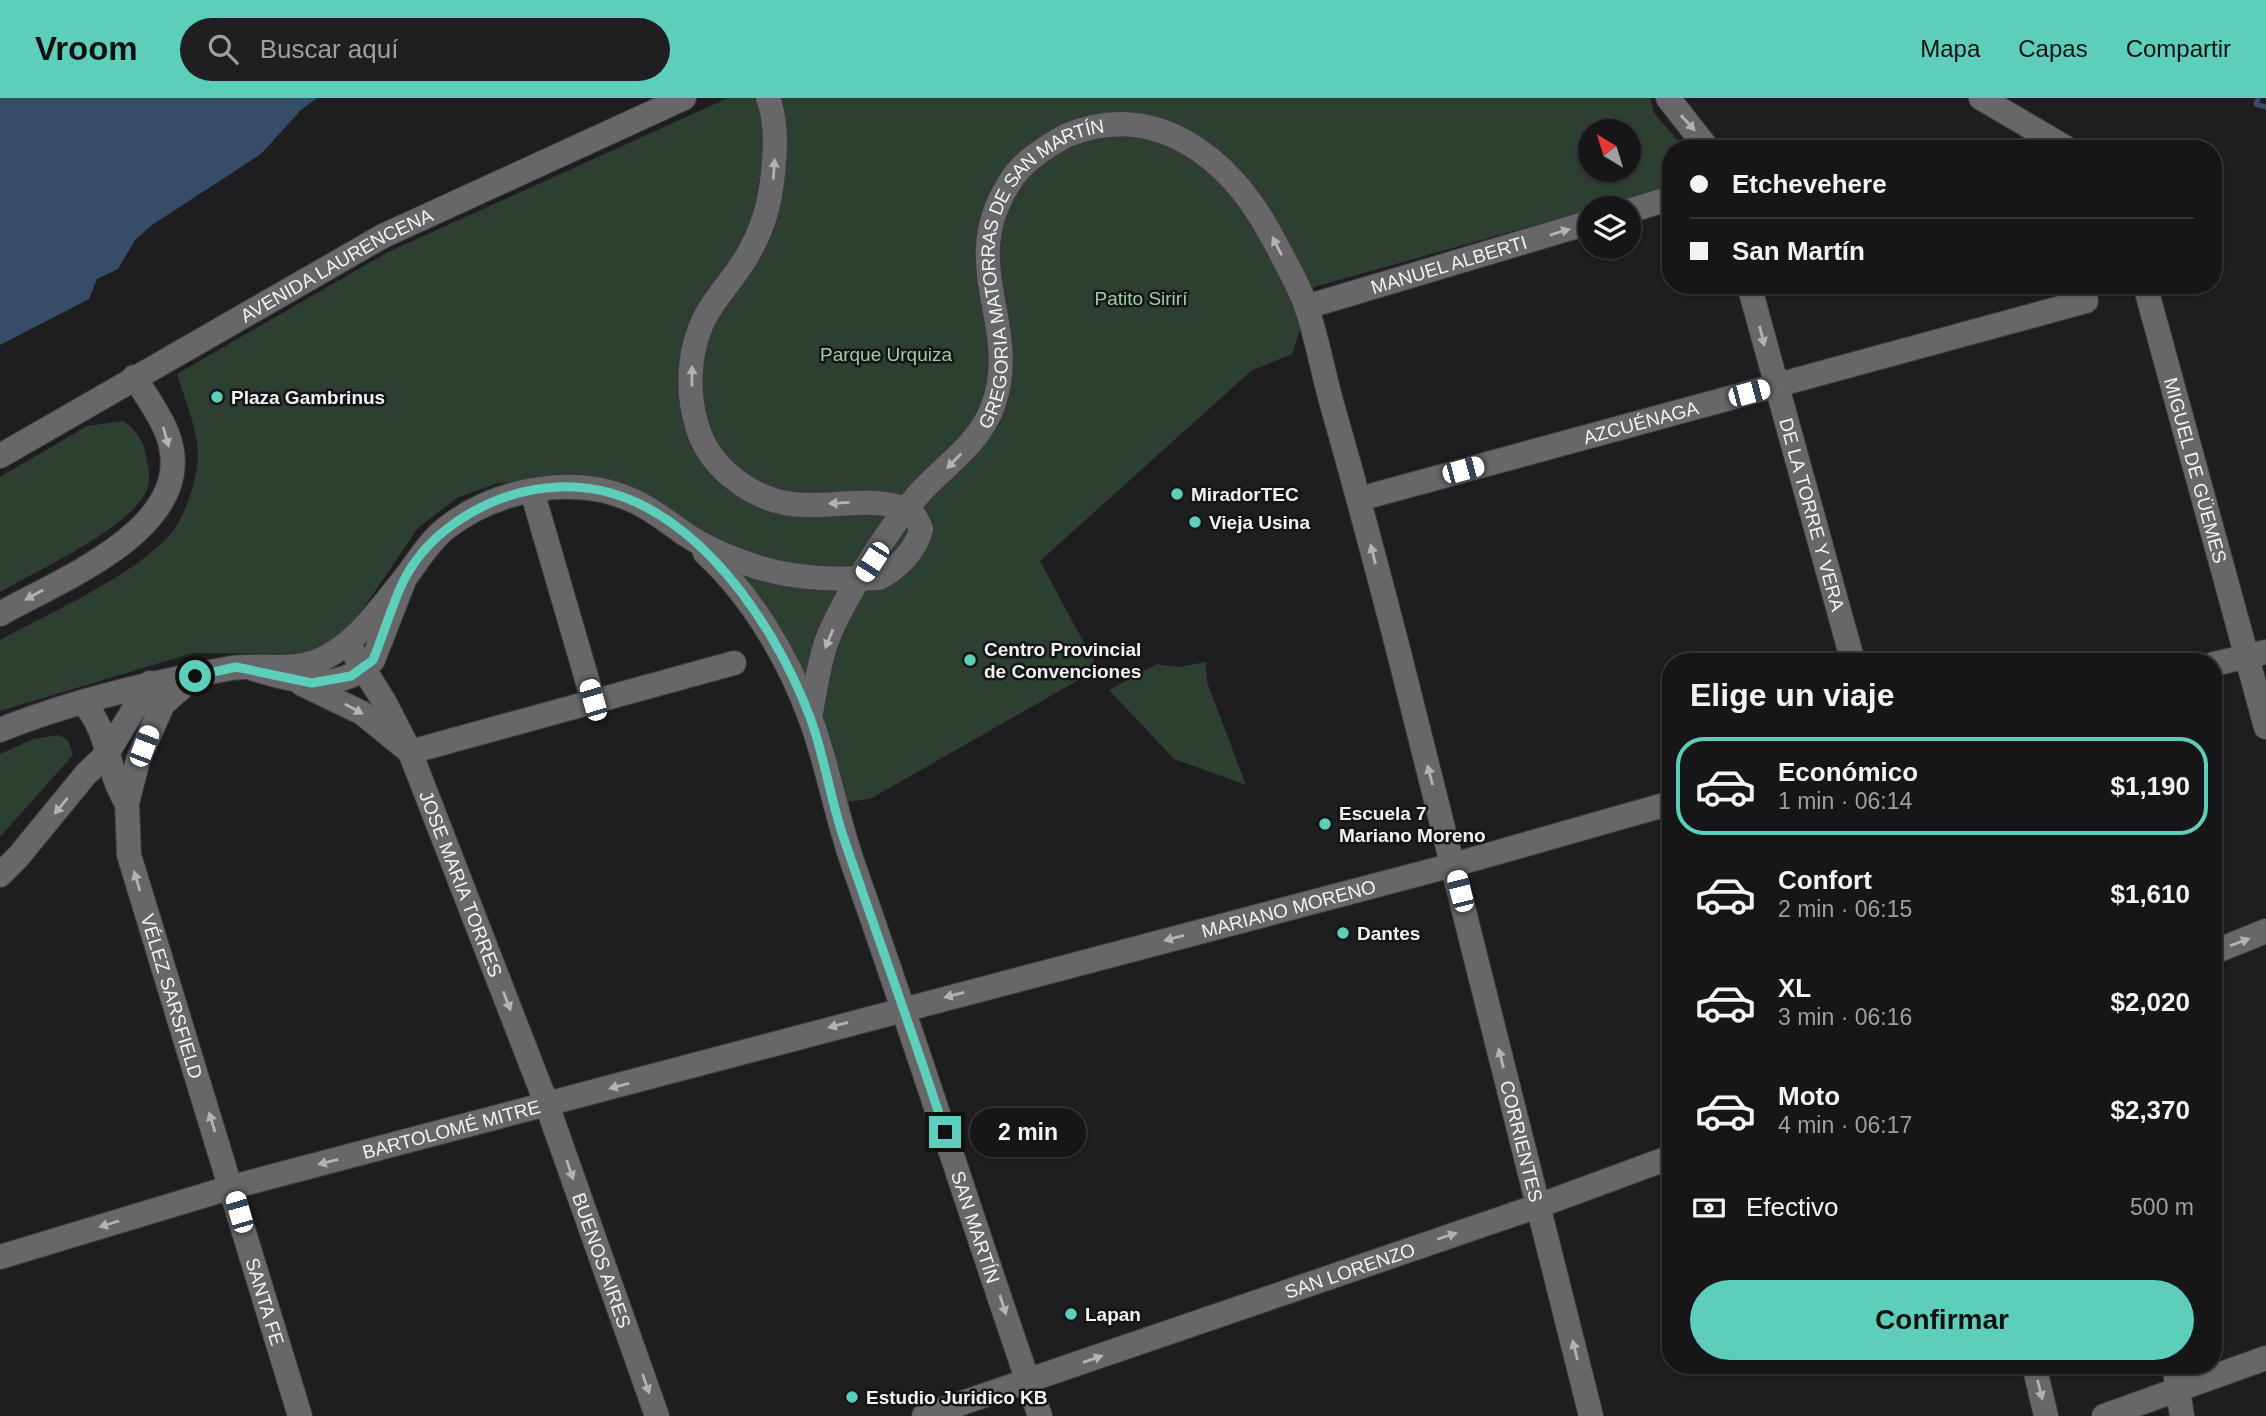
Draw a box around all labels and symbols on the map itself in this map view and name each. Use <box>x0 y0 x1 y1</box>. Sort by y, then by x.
street label: GREGORIA MATORRAS DE SAN MARTÍN <box>974 115 1106 432</box>
one-way arrow <box>1680 115 1695 132</box>
north arrow <box>1578 119 1642 182</box>
one-way arrow <box>769 158 780 180</box>
street label: AVENIDA LAURENCENA <box>237 204 436 326</box>
one-way arrow <box>1549 226 1570 236</box>
street label: MANUEL ALBERTI <box>1368 231 1529 298</box>
one-way arrow <box>1271 236 1282 256</box>
park label: Patito Sirirí <box>1095 288 1188 309</box>
one-way arrow <box>1757 325 1768 347</box>
park label: Parque Urquiza <box>820 344 952 365</box>
one-way arrow <box>686 364 697 386</box>
street label: MIGUEL DE GÜEMES <box>2160 375 2231 565</box>
car <box>1726 377 1773 409</box>
place label: Plaza Gambrinus <box>231 387 385 408</box>
marker: Plaza Gambrinus <box>209 389 225 405</box>
street label: AZCUÉNAGA <box>1581 397 1701 448</box>
street label: DE LA TORRE Y VERA <box>1776 416 1849 614</box>
one-way arrow <box>162 426 172 447</box>
one-way arrow <box>946 452 962 469</box>
car <box>1440 454 1487 486</box>
place label: MiradorTEC <box>1191 484 1299 505</box>
marker: MiradorTEC <box>1169 486 1185 502</box>
one-way arrow <box>828 498 850 509</box>
place label: Vieja Usina <box>1209 512 1310 533</box>
marker: Vieja Usina <box>1187 514 1203 530</box>
car <box>852 539 893 585</box>
one-way arrow <box>1367 543 1378 565</box>
one-way arrow <box>25 589 44 601</box>
one-way arrow <box>823 628 834 649</box>
place label: Centro Provincial de Convenciones <box>984 639 1141 682</box>
marker: Centro Provincial de Convenciones <box>962 652 978 668</box>
route start <box>179 660 211 692</box>
car <box>578 677 609 723</box>
one-way arrow <box>345 703 364 715</box>
car <box>127 723 162 769</box>
one-way arrow <box>1424 764 1435 786</box>
street label: JOSE MARIA TORRES <box>416 788 507 980</box>
one-way arrow <box>53 796 68 814</box>
place label: Escuela 7 Mariano Moreno <box>1339 803 1486 846</box>
marker: Escuela 7 Mariano Moreno <box>1317 816 1333 832</box>
car <box>1445 868 1476 914</box>
one-way arrow <box>131 870 141 891</box>
street label: MARIANO MORENO <box>1199 875 1378 941</box>
street label: VÉLEZ SARSFIELD <box>137 911 207 1081</box>
place label: Dantes <box>1357 923 1420 944</box>
marker: Dantes <box>1335 925 1351 941</box>
one-way arrow <box>1163 934 1184 944</box>
one-way arrow <box>2229 936 2250 947</box>
one-way arrow <box>942 990 964 1001</box>
one-way arrow <box>501 991 512 1012</box>
one-way arrow <box>827 1021 848 1031</box>
one-way arrow <box>1495 1047 1506 1069</box>
street label: CORRIENTES <box>1496 1078 1547 1204</box>
one-way arrow <box>608 1081 629 1091</box>
street label: BARTOLOMÉ MITRE <box>360 1096 542 1163</box>
callout: 2 min <box>970 1108 1085 1156</box>
one-way arrow <box>206 1111 216 1132</box>
route end <box>929 1116 961 1148</box>
one-way arrow <box>317 1157 339 1168</box>
one-way arrow <box>565 1159 576 1180</box>
street label: SAN MARTÍN <box>947 1168 1004 1286</box>
car <box>224 1189 255 1235</box>
street label: BUENOS AIRES <box>568 1190 635 1331</box>
one-way arrow <box>98 1219 119 1229</box>
one-way arrow <box>1436 1231 1457 1241</box>
street label: SAN LORENZO <box>1282 1238 1418 1302</box>
street label: SANTA FE <box>242 1255 288 1348</box>
one-way arrow <box>998 1294 1009 1315</box>
place label: Lapan <box>1085 1304 1141 1325</box>
marker: Lapan <box>1063 1306 1079 1322</box>
one-way arrow <box>1569 1339 1580 1361</box>
one-way arrow <box>1082 1353 1103 1364</box>
one-way arrow <box>641 1374 652 1395</box>
one-way arrow <box>2035 1380 2046 1402</box>
place label: Estudio Juridico KB <box>866 1387 1048 1408</box>
marker: Estudio Juridico KB <box>844 1389 860 1405</box>

